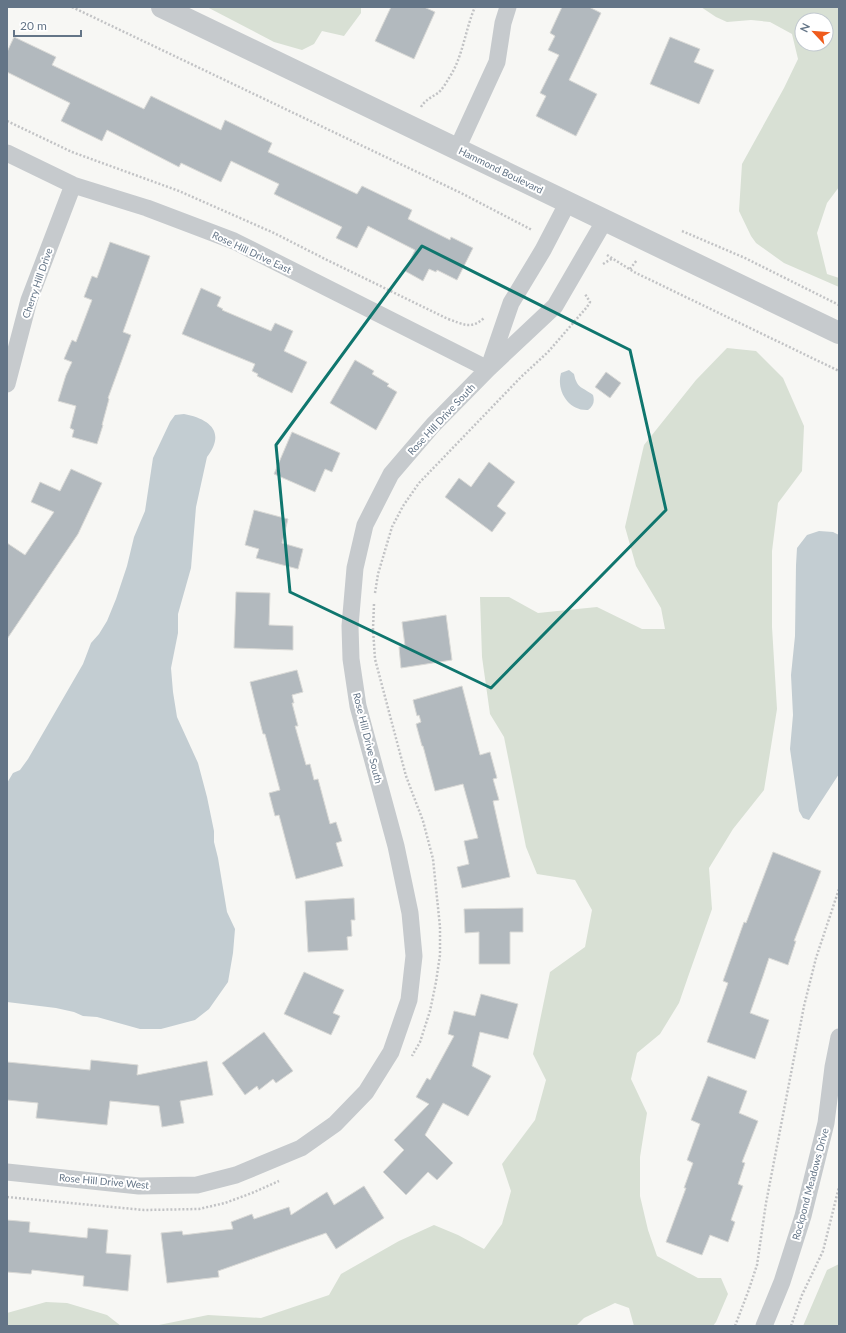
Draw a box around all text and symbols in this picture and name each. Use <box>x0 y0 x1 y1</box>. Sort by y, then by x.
scale bar <box>14 12 81 38</box>
north arrow <box>794 12 834 52</box>
text: 20 m <box>20 18 47 33</box>
text: N <box>797 21 812 34</box>
street label: Hammond Boulevard <box>457 144 545 196</box>
street label: Rose Hill Drive East <box>210 228 294 276</box>
street label: Cherry Hill Drive <box>19 246 55 320</box>
street label: Rose Hill Drive South <box>405 381 477 457</box>
street label: Rose Hill Drive South <box>351 691 385 785</box>
street label: Rockpond Meadows Drive <box>789 1127 831 1241</box>
street label: Rose Hill Drive West <box>59 1171 150 1191</box>

